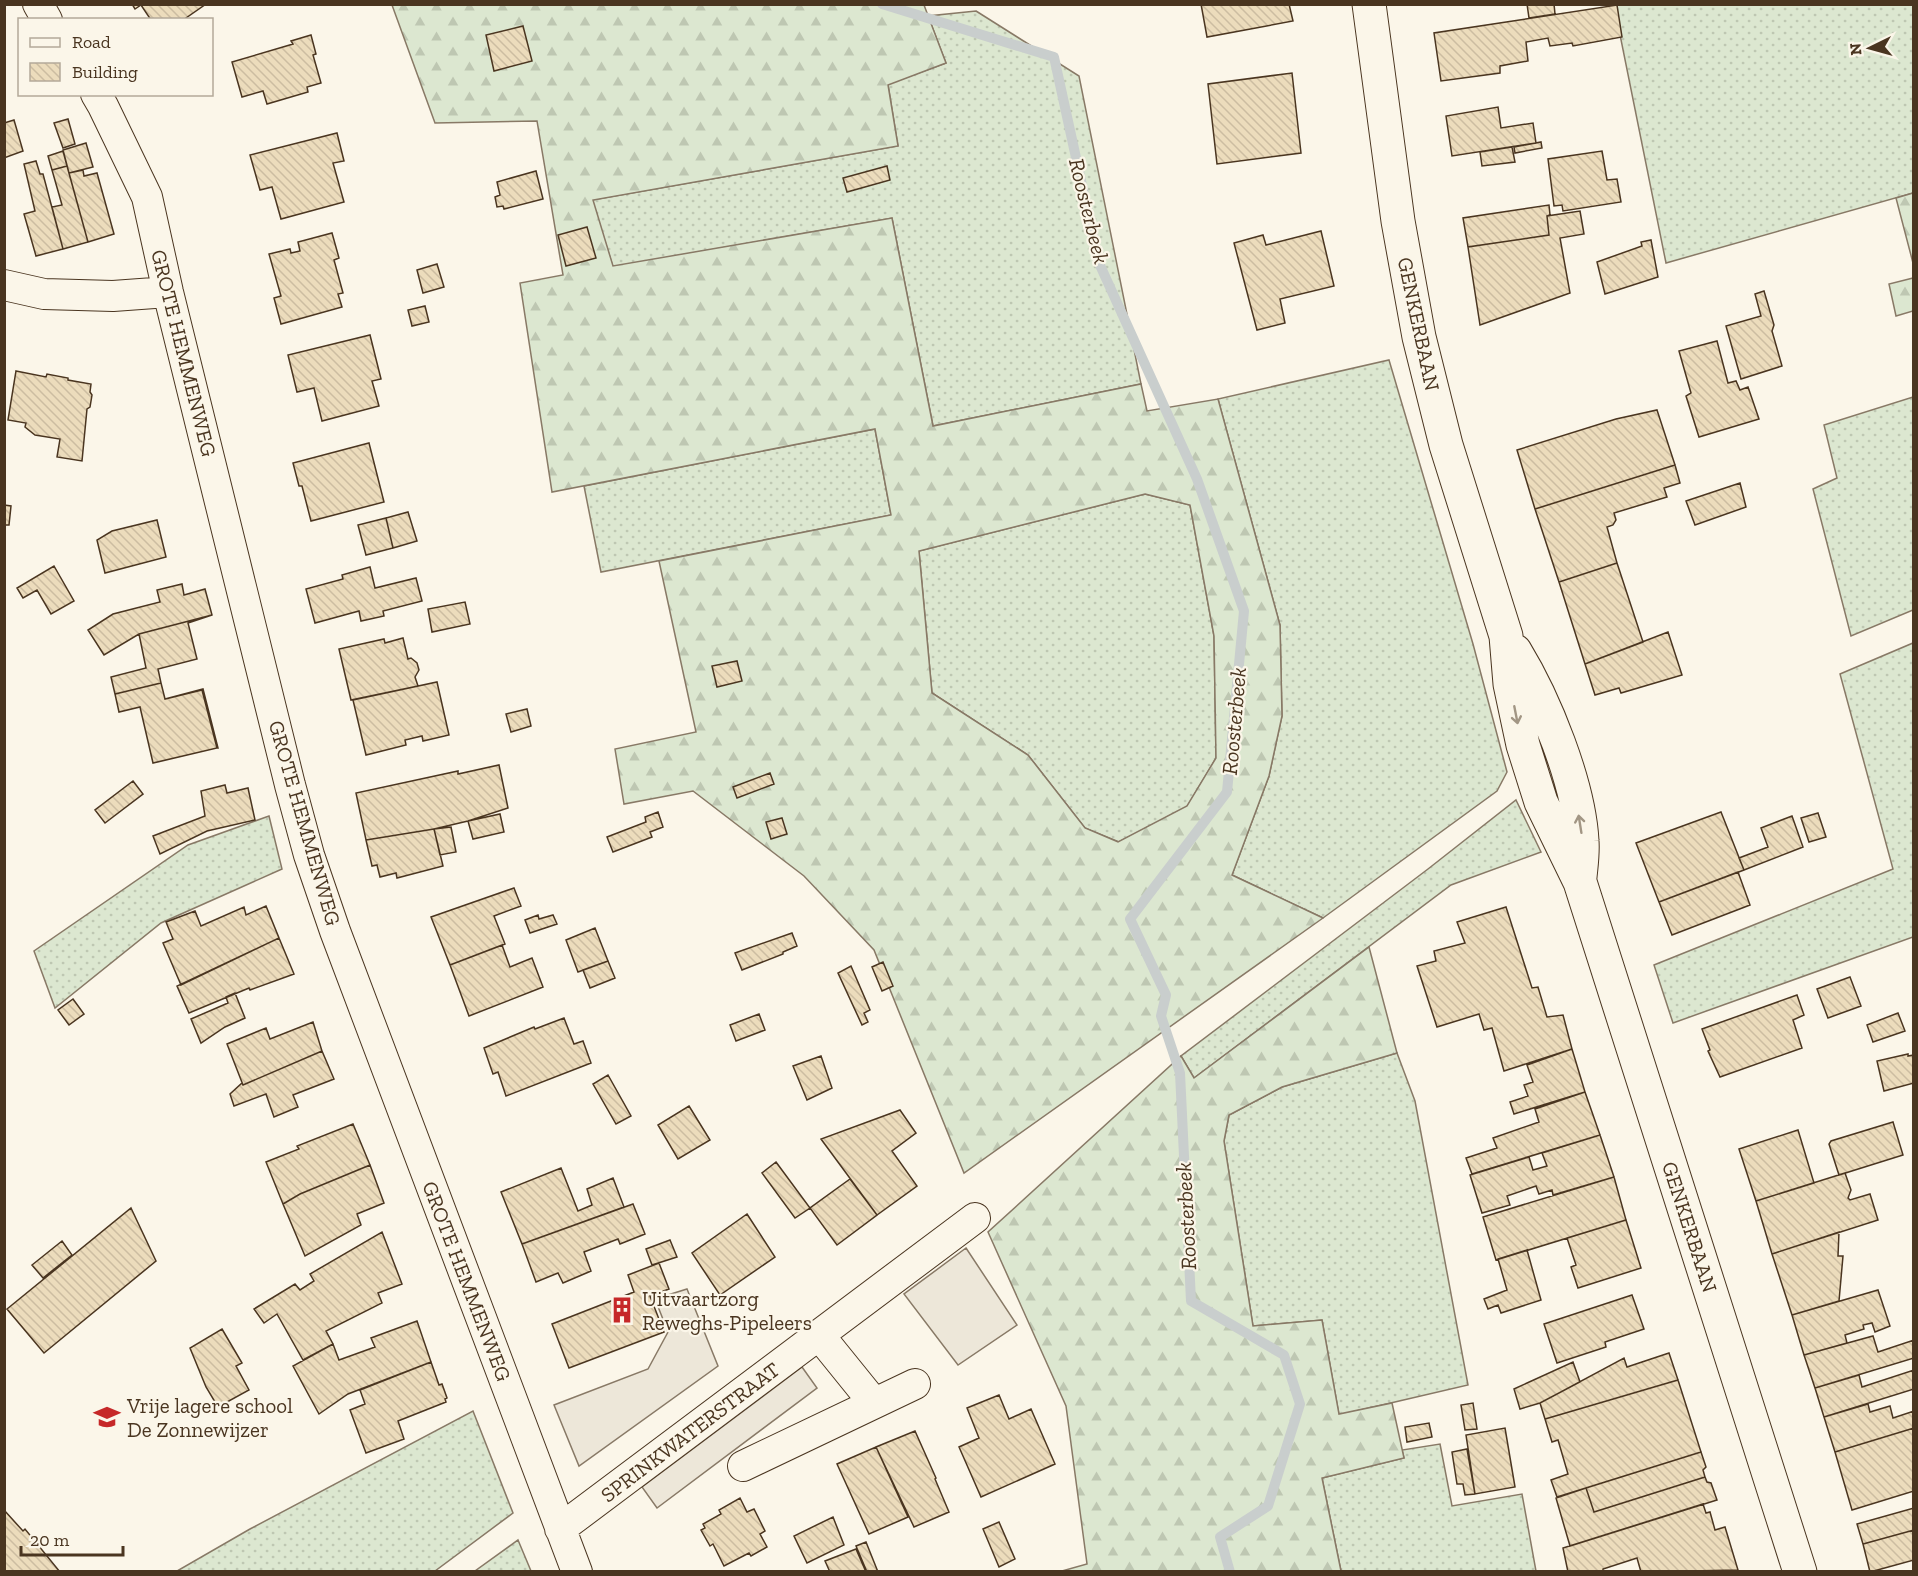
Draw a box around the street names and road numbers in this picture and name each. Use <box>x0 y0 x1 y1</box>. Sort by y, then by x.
street label: GROTE HEMMENWEG <box>146 247 222 459</box>
street label: GENKERBAAN <box>1393 255 1445 393</box>
street label: GROTE HEMMENWEG <box>264 718 346 928</box>
street label: GENKERBAAN <box>1657 1158 1723 1296</box>
street label: GROTE HEMMENWEG <box>417 1177 517 1385</box>
street label: SPRINKWATERSTRAAT <box>596 1357 784 1507</box>

